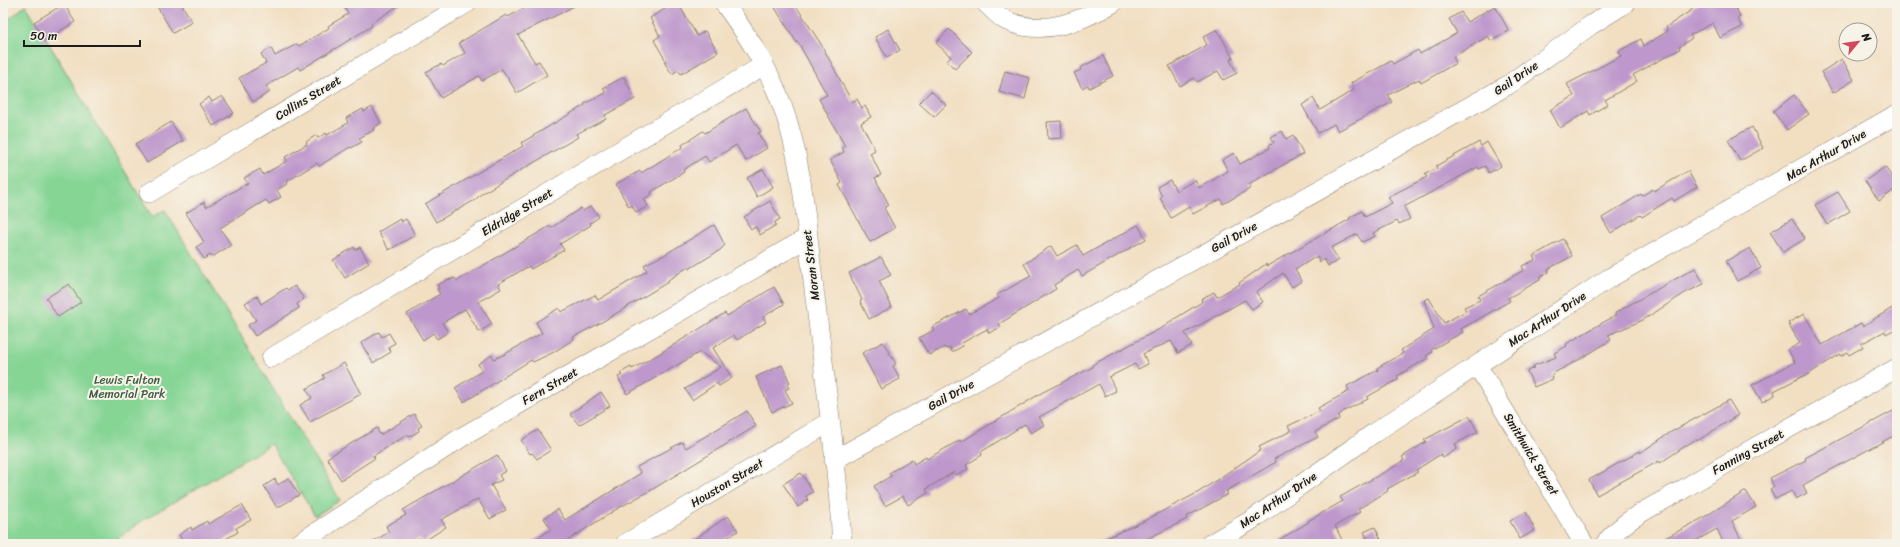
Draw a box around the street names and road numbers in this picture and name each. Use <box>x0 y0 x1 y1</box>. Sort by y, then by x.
street label: Gail Drive <box>1489 55 1543 101</box>
street label: Collins Street <box>271 69 345 127</box>
street label: Mac Arthur Drive <box>1781 123 1871 187</box>
street label: Eldridge Street <box>477 182 557 242</box>
street label: Gail Drive <box>1207 215 1261 259</box>
street label: Moran Street <box>796 228 826 302</box>
street label: Mac Arthur Drive <box>1503 285 1591 353</box>
street label: Fern Street <box>518 361 582 411</box>
street label: Gail Drive <box>924 373 978 417</box>
street label: Smithwick Street <box>1497 408 1565 501</box>
street label: Fanning Street <box>1708 423 1788 481</box>
street label: Houston Street <box>686 452 769 514</box>
street label: Mac Arthur Drive <box>1235 466 1322 534</box>

